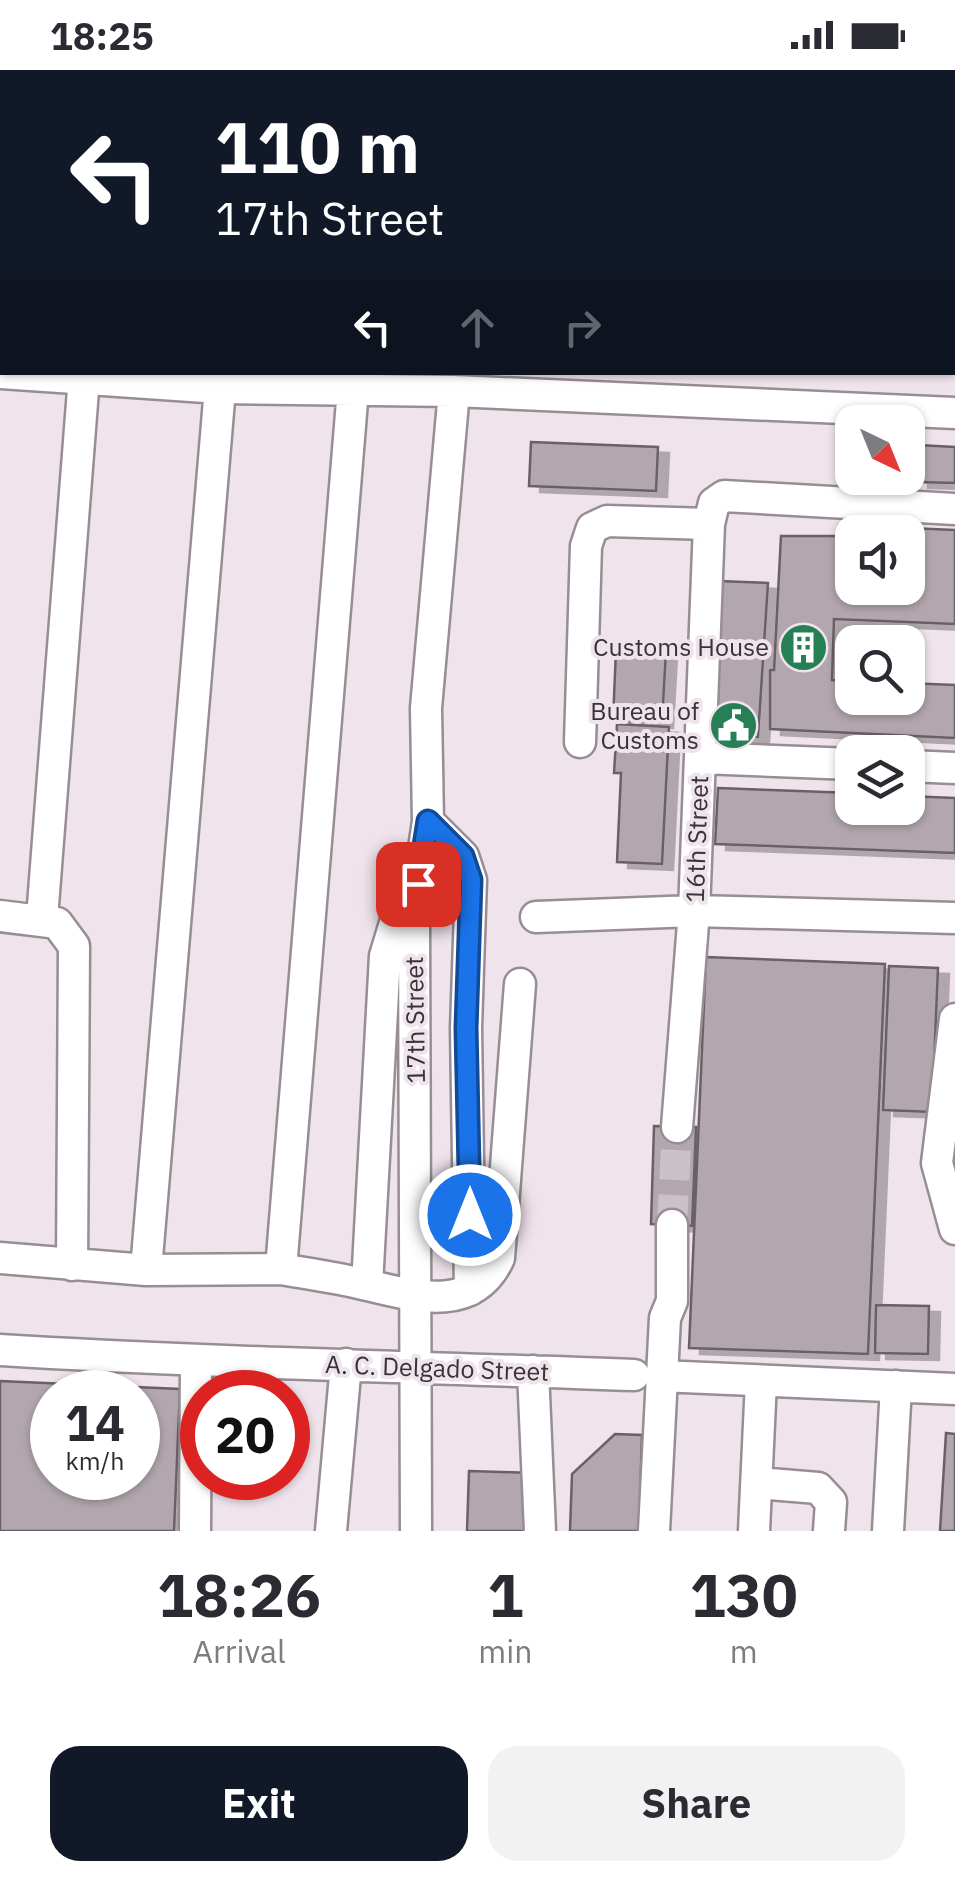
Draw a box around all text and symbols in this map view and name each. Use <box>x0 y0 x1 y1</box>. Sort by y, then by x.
text: 18:25 <box>50 11 154 60</box>
text: 110 m <box>215 101 420 192</box>
icon: left <box>50 110 180 240</box>
text: 17th Street <box>215 189 444 247</box>
icon: left <box>345 300 400 355</box>
icon: ahead <box>450 300 505 355</box>
icon: right <box>555 300 610 355</box>
north arrow <box>835 405 925 495</box>
map controls <box>835 405 925 825</box>
button: sound <box>835 515 925 605</box>
building icon: Customs House <box>778 621 830 673</box>
button: search <box>835 625 925 715</box>
place label: Customs House <box>593 630 769 663</box>
place label: Bureau of Customs <box>590 694 699 756</box>
public building icon: Bureau of Customs <box>708 699 760 751</box>
button: layers <box>835 735 925 825</box>
street label: 16th Street <box>678 775 715 903</box>
pin <box>376 842 461 927</box>
icon: arrive <box>391 857 446 912</box>
street label: 17th Street <box>397 956 432 1084</box>
position arrow <box>418 1163 522 1267</box>
street label: A. C. Delgado Street <box>324 1347 550 1388</box>
speed limit sign: 20 <box>180 1370 310 1500</box>
text: 14 <box>65 1390 125 1455</box>
text: km/h <box>66 1444 124 1477</box>
text: 18:26 <box>157 1555 321 1634</box>
text: 1 <box>487 1555 523 1634</box>
text: 130 <box>690 1555 798 1634</box>
text: Arrival <box>193 1630 286 1672</box>
text: min <box>478 1630 532 1672</box>
text: m <box>730 1630 758 1672</box>
button: Exit <box>50 1746 468 1861</box>
button: Share <box>488 1746 905 1861</box>

